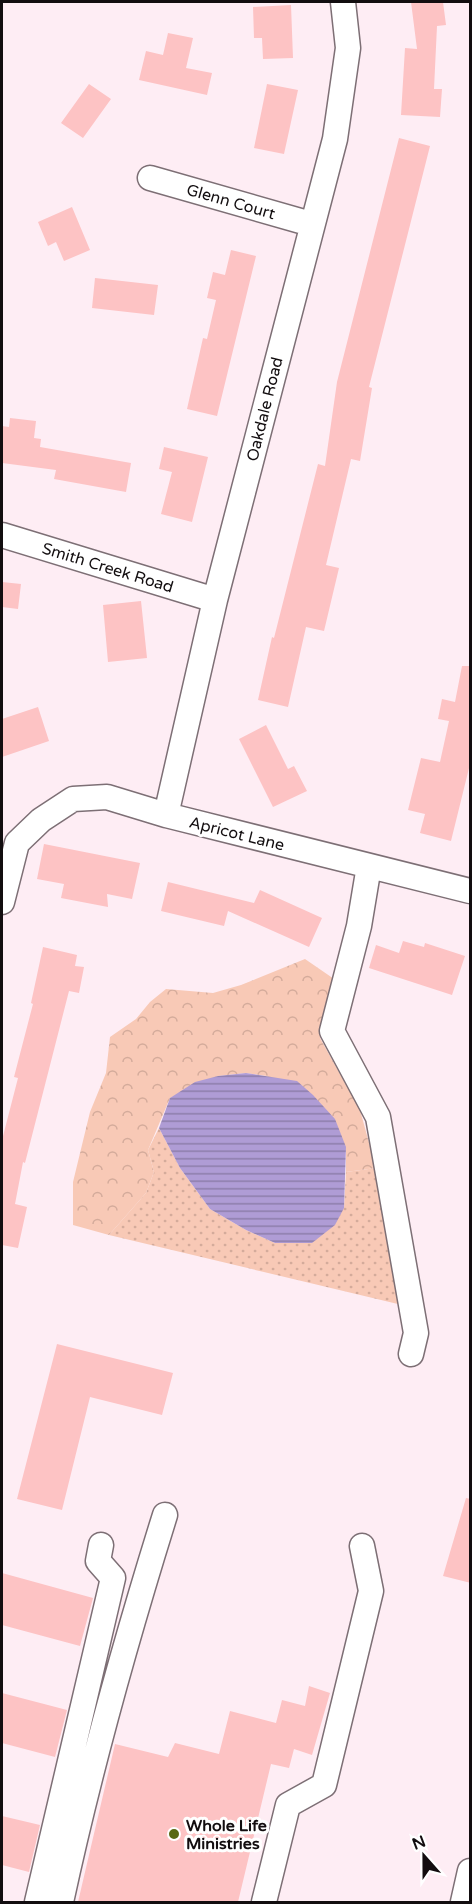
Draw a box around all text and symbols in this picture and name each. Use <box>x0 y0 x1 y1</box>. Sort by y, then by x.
street label: Glenn Court <box>184 180 277 224</box>
street label: Oakdale Road <box>242 355 288 464</box>
street label: Smith Creek Road <box>40 538 176 597</box>
street label: Apricot Lane <box>187 812 286 855</box>
place label: Whole Life Ministries <box>186 1816 267 1854</box>
north arrow <box>394 1826 454 1886</box>
marker: Whole Life Ministries <box>167 1827 181 1841</box>
text: N <box>409 1831 429 1855</box>

